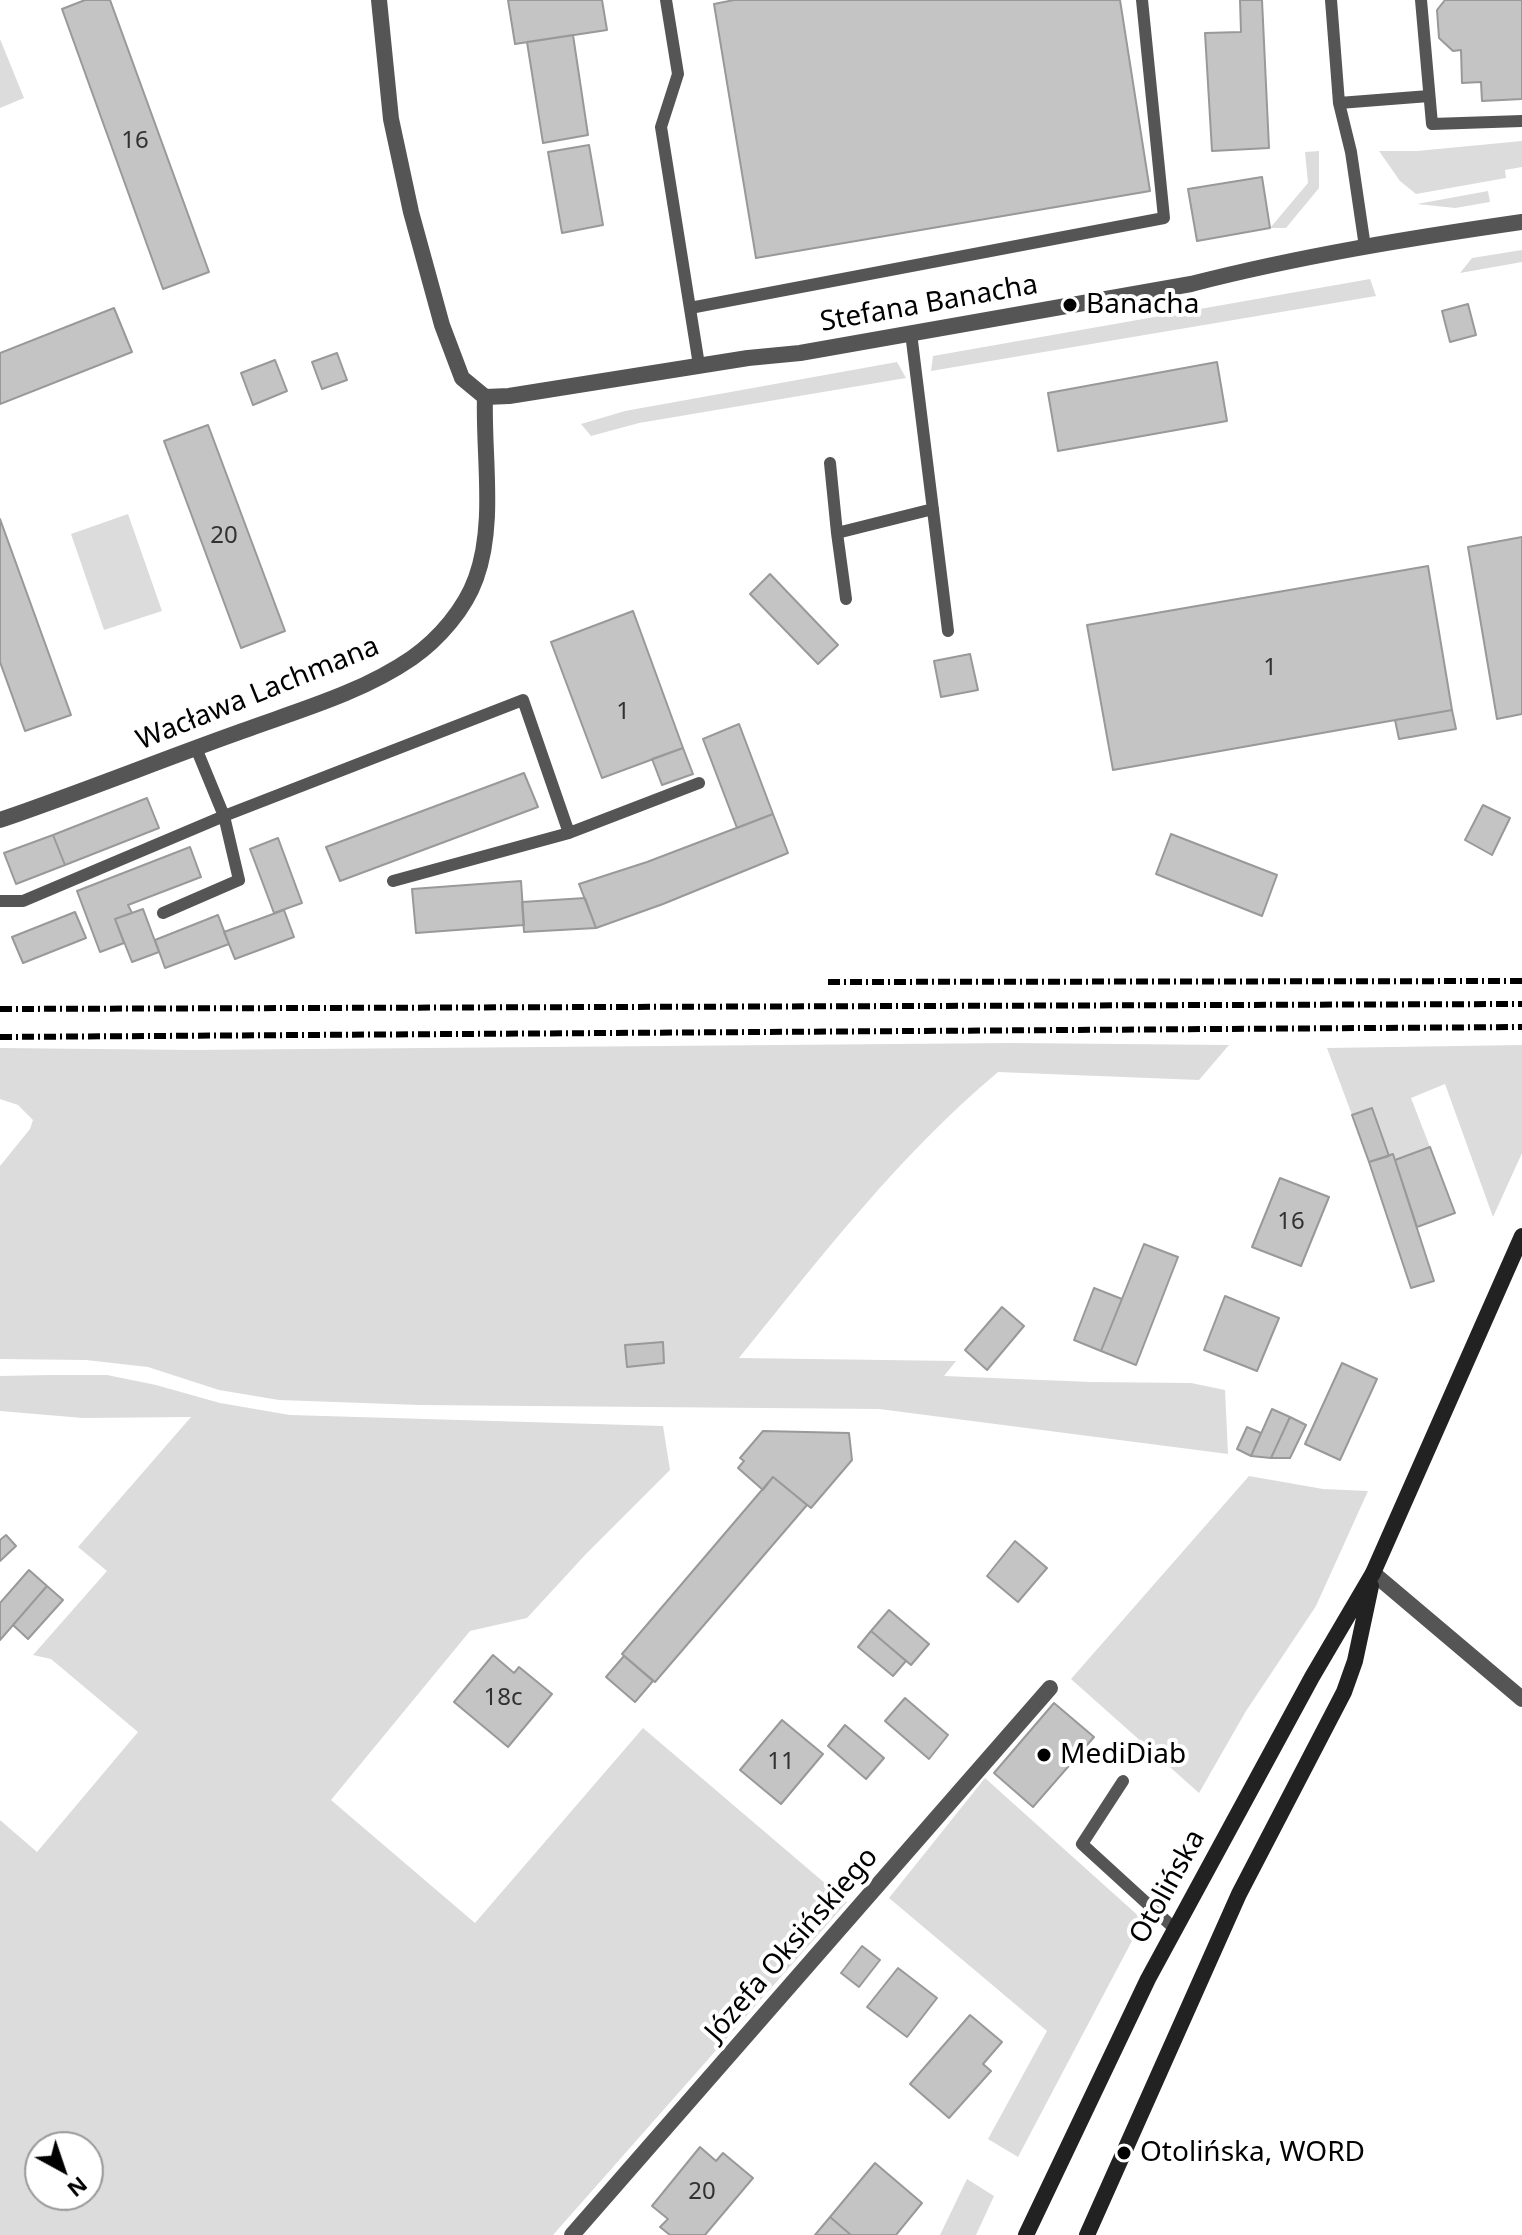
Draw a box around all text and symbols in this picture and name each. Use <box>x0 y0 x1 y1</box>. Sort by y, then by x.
house number: 16 <box>121 127 149 155</box>
street label: Stefana Banacha <box>818 268 1040 340</box>
place label: Banacha <box>1086 288 1199 322</box>
marker: Banacha <box>1061 296 1079 314</box>
house number: 20 <box>210 522 238 550</box>
street label: Wacława Lachmana <box>132 630 384 758</box>
house number: 1 <box>1263 654 1277 682</box>
house number: 1 <box>616 698 630 726</box>
house number: 16 <box>1277 1208 1305 1236</box>
house number: 18c <box>484 1684 522 1712</box>
place label: MediDiab <box>1060 1738 1186 1772</box>
marker: MediDiab <box>1035 1746 1053 1764</box>
house number: 11 <box>767 1748 795 1776</box>
street label: Otolińska <box>1123 1824 1213 1950</box>
street label: Józefa Oksińskiego <box>699 1841 885 2049</box>
north arrow <box>24 2131 104 2211</box>
place label: Otolińska, WORD <box>1140 2136 1365 2170</box>
marker: Otolińska, WORD <box>1115 2144 1133 2162</box>
text: N <box>62 2171 95 2205</box>
house number: 20 <box>688 2178 716 2206</box>

